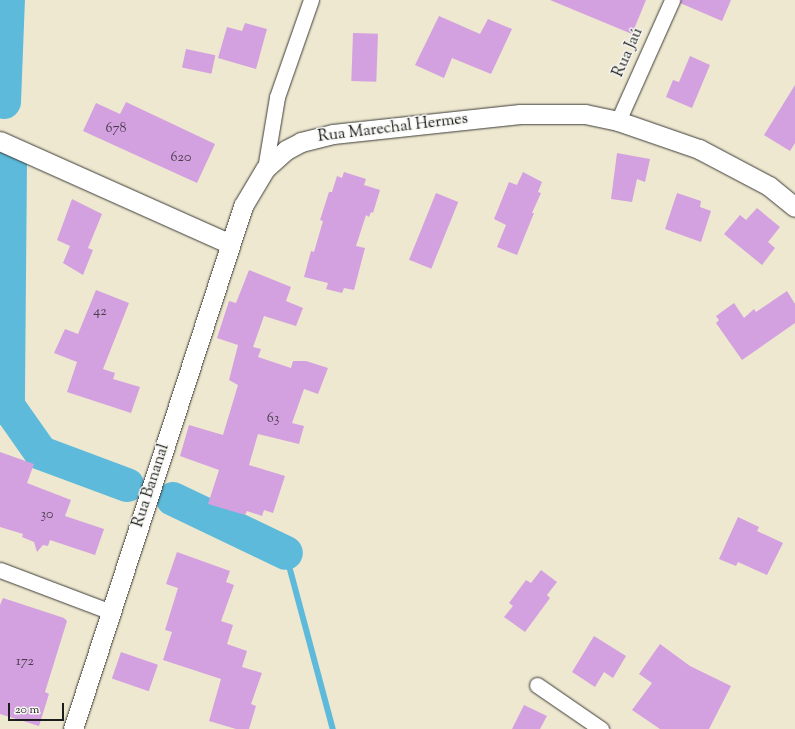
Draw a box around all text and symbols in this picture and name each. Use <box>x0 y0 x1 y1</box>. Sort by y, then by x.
street label: Rua Jaú <box>610 25 648 81</box>
street label: Rua Marechal Hermes <box>317 110 469 148</box>
house number: 678 <box>106 121 126 137</box>
house number: 620 <box>171 150 191 166</box>
house number: 42 <box>93 304 107 320</box>
house number: 63 <box>267 411 279 427</box>
street label: Rua Bananal <box>129 442 175 530</box>
house number: 30 <box>41 507 53 523</box>
house number: 172 <box>16 654 34 670</box>
scale bar <box>10 695 66 721</box>
text: 20 m <box>15 701 39 719</box>

